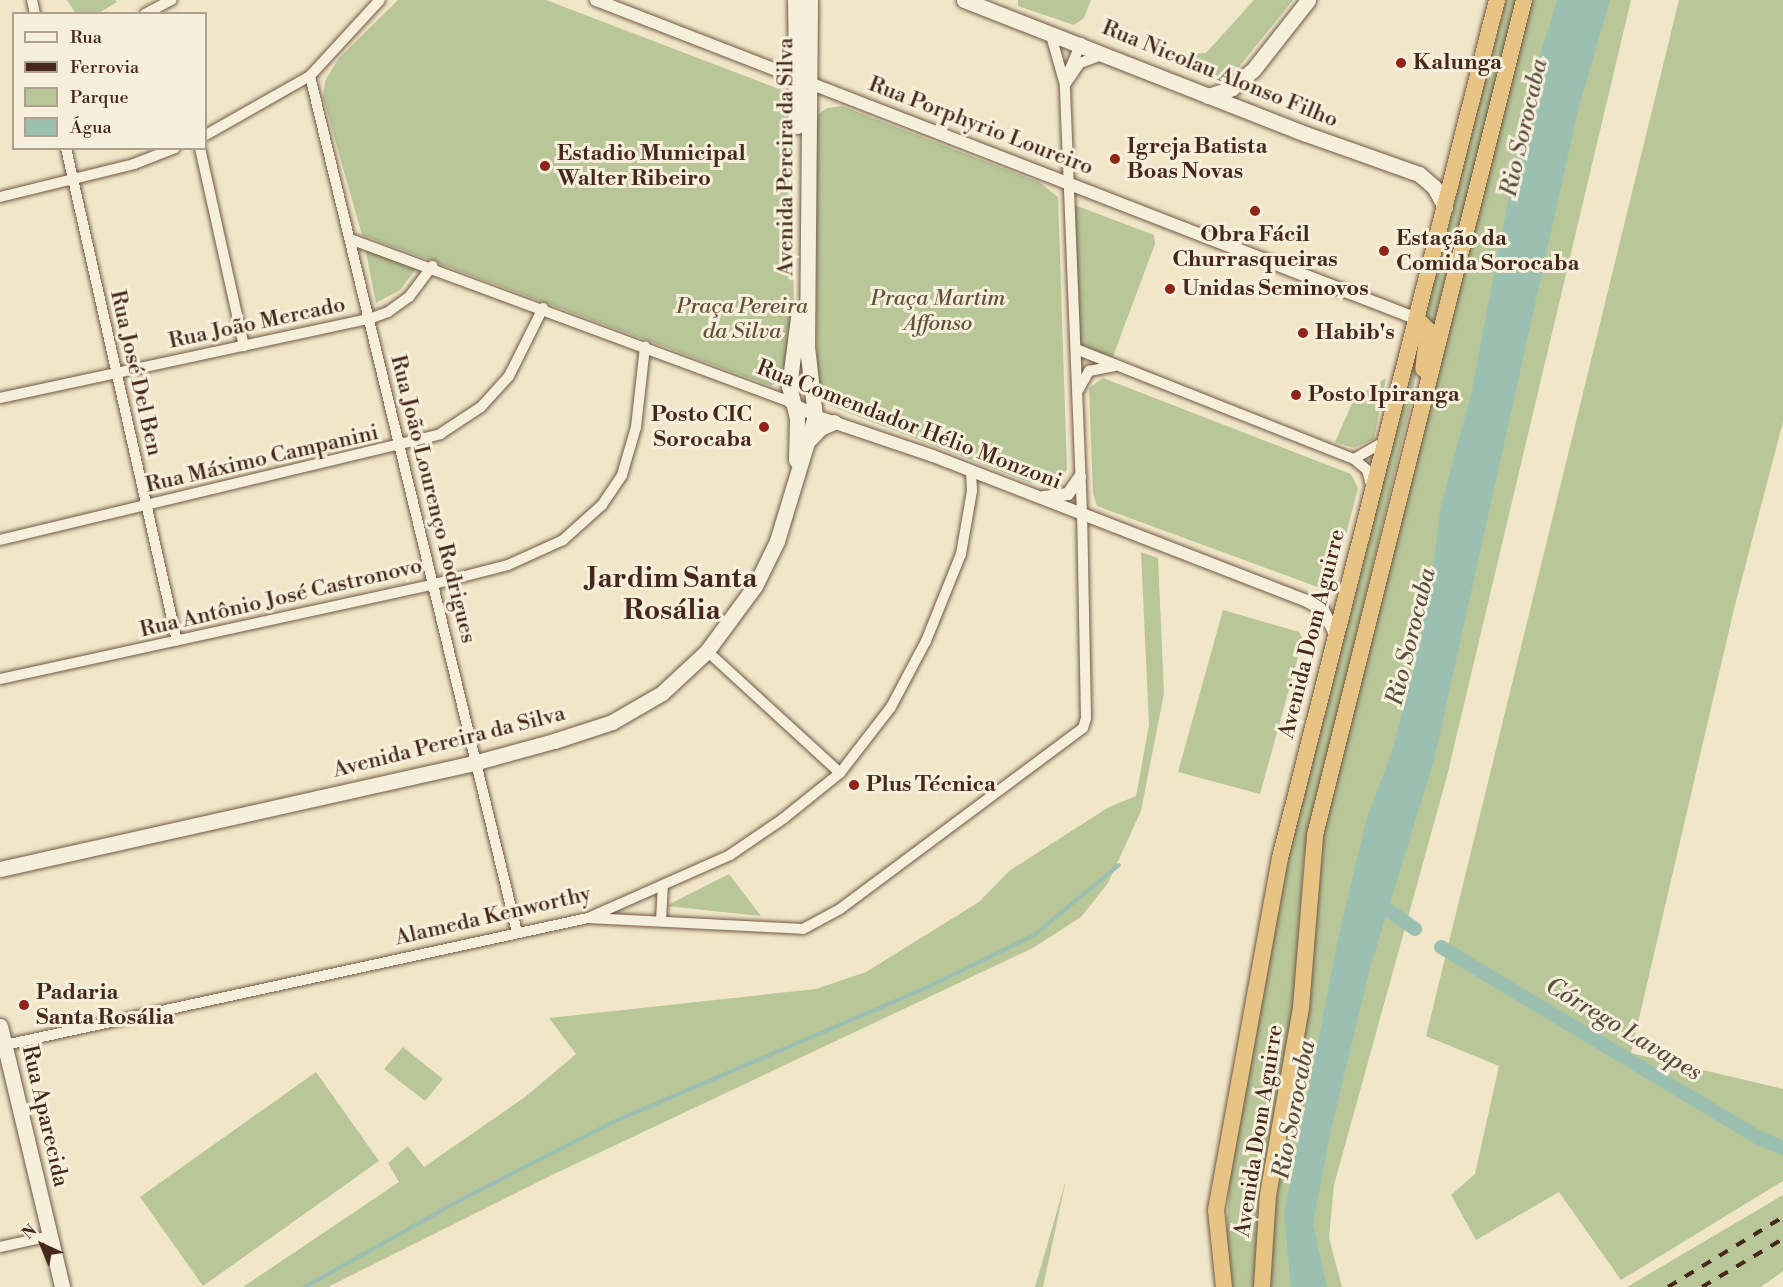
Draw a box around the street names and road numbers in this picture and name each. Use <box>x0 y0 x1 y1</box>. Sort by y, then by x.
street label: Rua Nicolau Alonso Filho <box>1098 15 1342 133</box>
street label: Avenida Pereira da Silva <box>773 38 799 276</box>
street label: Rua Porphyrio Loureiro <box>865 71 1097 181</box>
street label: Rua José Del Ben <box>104 288 168 458</box>
street label: Rua João Mercado <box>166 291 348 355</box>
street label: Rua João Lourenço Rodrigues <box>384 352 482 646</box>
street label: Rua Comendador Hélio Monzoni <box>753 355 1065 495</box>
street label: Rua Máximo Campanini <box>143 419 381 499</box>
street label: Avenida Dom Aguirre <box>1273 527 1351 741</box>
street label: Rua Antônio José Castronovo <box>137 553 425 643</box>
street label: Avenida Pereira da Silva <box>330 700 568 784</box>
street label: Alameda Kenworthy <box>392 881 594 951</box>
street label: Avenida Dom Aguirre <box>1229 1023 1289 1239</box>
street label: Rua Aparecida <box>16 1042 74 1190</box>

